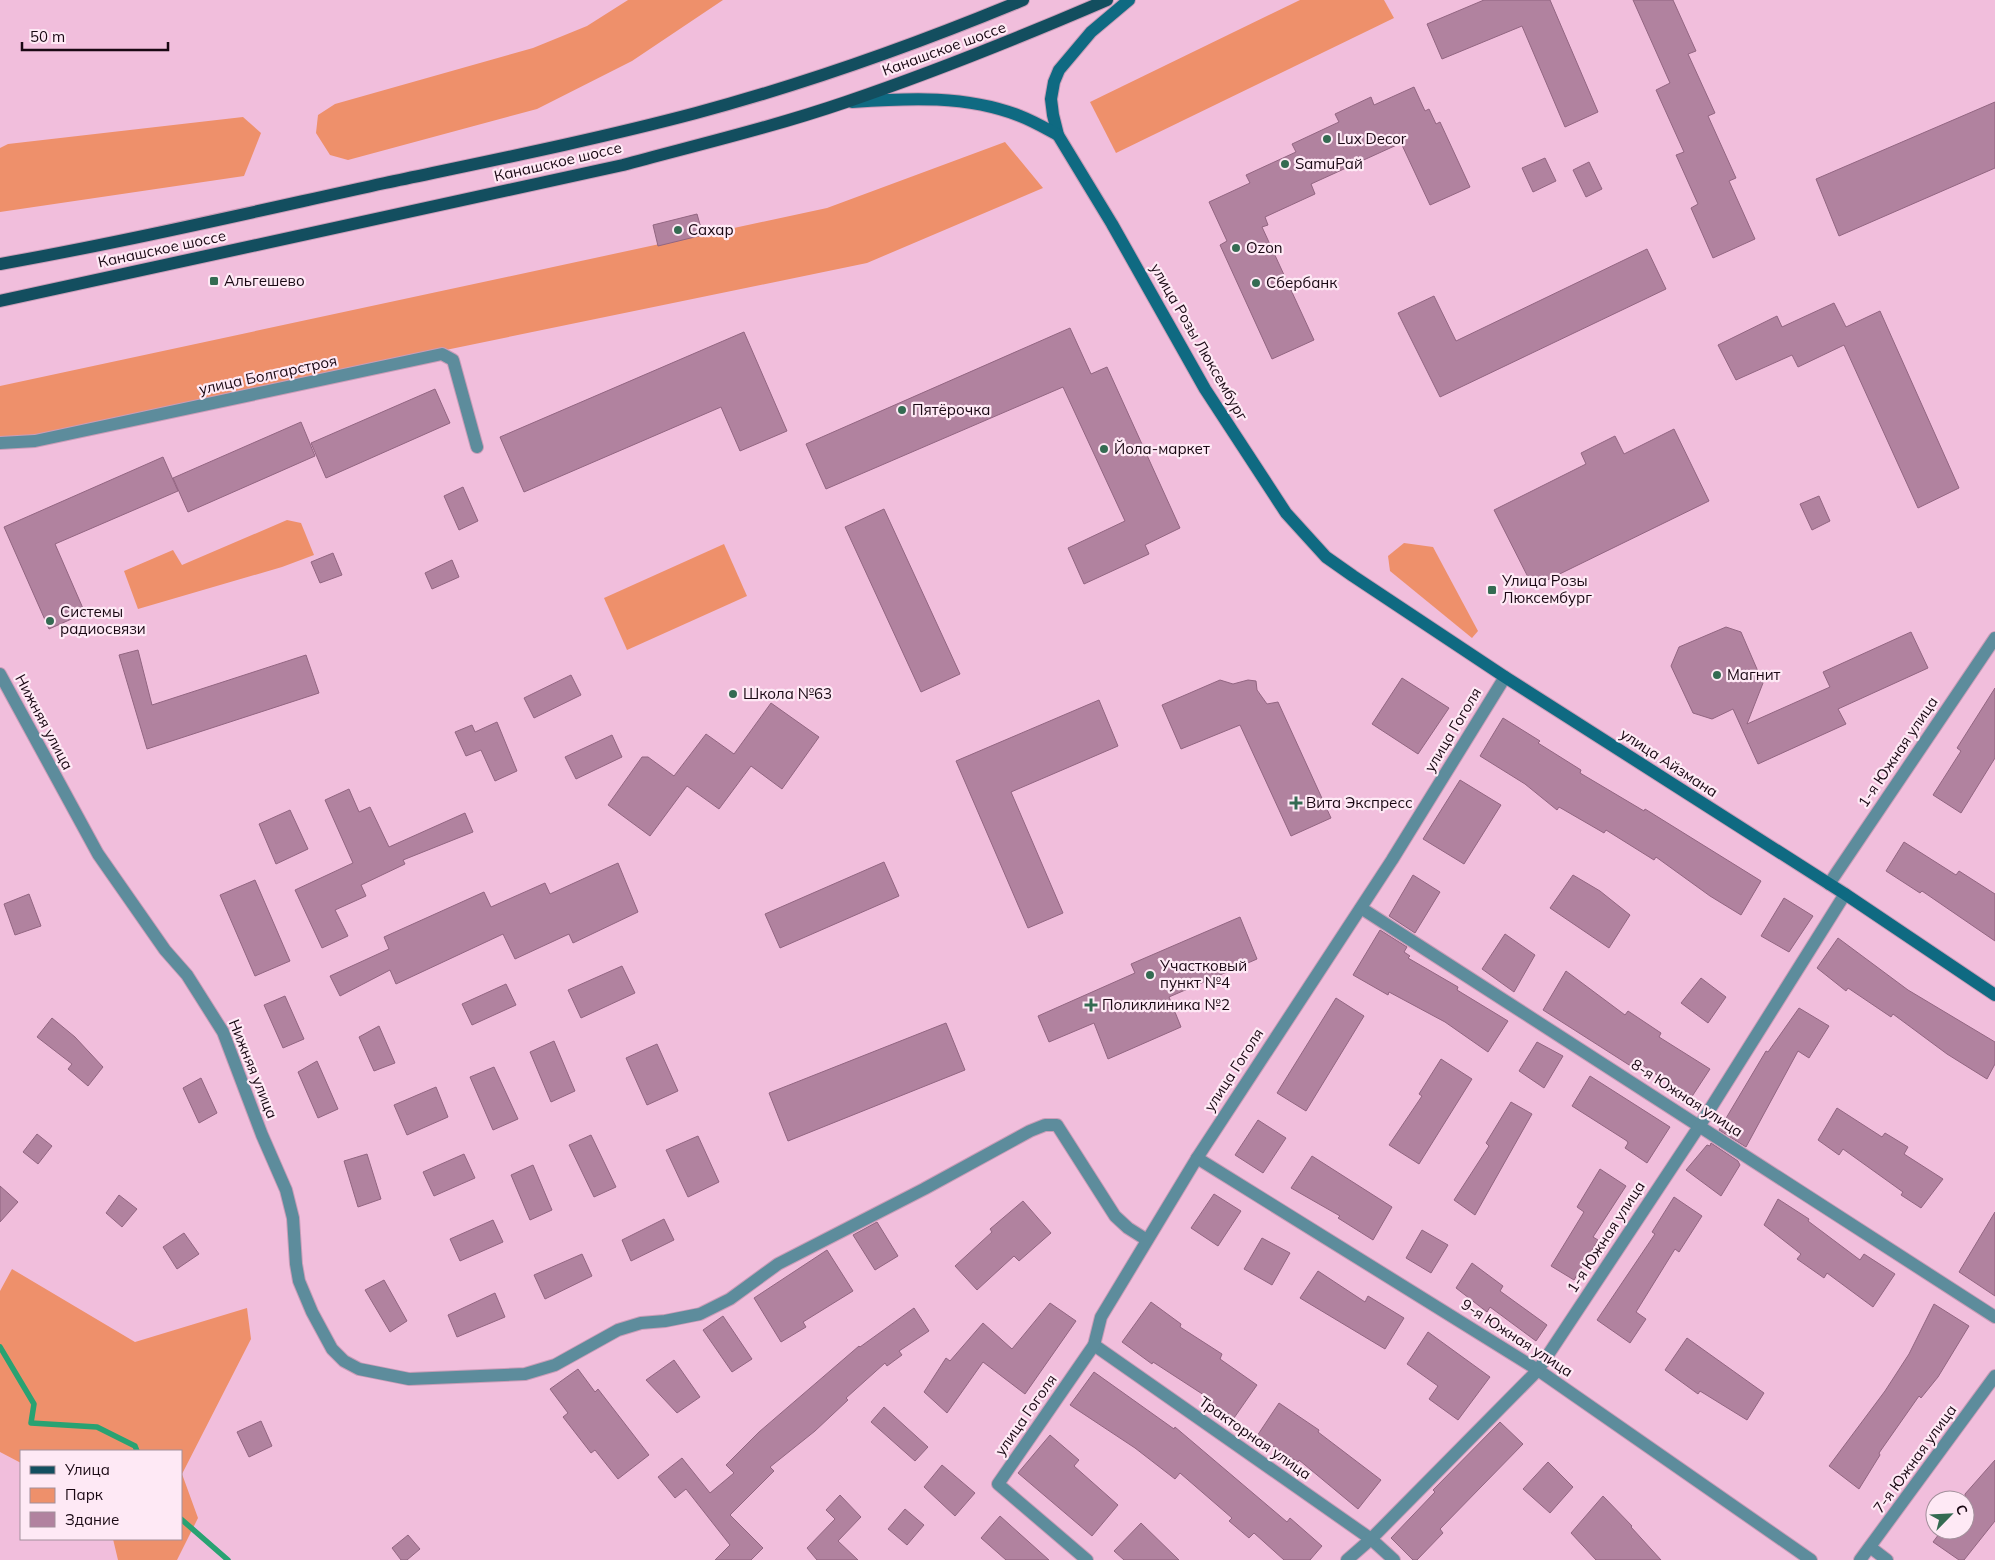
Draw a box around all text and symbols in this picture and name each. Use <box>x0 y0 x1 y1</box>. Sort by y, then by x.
street label: Канашское шоссе <box>879 17 1008 80</box>
scale bar <box>22 20 169 52</box>
text: 50 m <box>30 27 65 46</box>
place label: Lux Decor <box>1337 129 1407 148</box>
marker: Lux Decor <box>1321 133 1333 145</box>
street label: Канашское шоссе <box>492 138 624 185</box>
place label: SamuРай <box>1295 154 1363 173</box>
marker: SamuРай <box>1279 158 1291 170</box>
place label: Сахар <box>688 220 734 239</box>
marker: Сахар <box>672 224 684 236</box>
street label: Канашское шоссе <box>96 226 228 271</box>
place label: Ozon <box>1246 238 1283 257</box>
marker: Ozon <box>1230 242 1242 254</box>
street label: улица Розы Люксембург <box>1147 260 1252 424</box>
place label: Альгешево <box>224 271 305 290</box>
place label: Сбербанк <box>1266 273 1338 292</box>
marker: Альгешево <box>208 275 220 287</box>
marker: Сбербанк <box>1250 277 1262 289</box>
street label: улица Болгарстроя <box>197 351 339 398</box>
place label: Пятёрочка <box>912 400 990 419</box>
marker: Пятёрочка <box>896 404 908 416</box>
place label: Йола-маркет <box>1114 439 1210 458</box>
marker: Йола-маркет <box>1098 443 1110 455</box>
place label: Улица Розы Люксембург <box>1501 571 1592 607</box>
marker: Улица Розы Люксембург <box>1486 584 1498 596</box>
place label: Системы радиосвязи <box>60 602 146 638</box>
marker: Системы радиосвязи <box>44 615 56 627</box>
place label: Магнит <box>1727 665 1781 684</box>
marker: Магнит <box>1711 669 1723 681</box>
street label: Нижняя улица <box>11 671 78 773</box>
place label: Школа №63 <box>743 684 832 703</box>
street label: улица Гоголя <box>1420 684 1485 775</box>
marker: Школа №63 <box>727 688 739 700</box>
street label: 1-я Южная улица <box>1854 693 1942 811</box>
street label: улица Айзмана <box>1617 724 1722 801</box>
place label: Вита Экспресс <box>1306 793 1413 812</box>
marker: Вита Экспресс <box>1290 797 1302 809</box>
place label: Участковый пункт №4 <box>1159 956 1247 992</box>
marker: Участковый пункт №4 <box>1144 969 1156 981</box>
place label: Поликлиника №2 <box>1102 995 1230 1014</box>
marker: Поликлиника №2 <box>1084 998 1098 1012</box>
street label: Нижняя улица <box>225 1016 282 1121</box>
street label: улица Гоголя <box>1200 1025 1267 1115</box>
street label: 8-я Южная улица <box>1628 1054 1747 1141</box>
street label: 1-я Южная улица <box>1562 1177 1649 1296</box>
street label: 9-я Южная улица <box>1458 1294 1577 1381</box>
street label: улица Гоголя <box>991 1370 1061 1459</box>
street label: Тракторная улица <box>1195 1392 1315 1483</box>
street label: 7-я Южная улица <box>1869 1401 1960 1517</box>
legend <box>20 1450 182 1540</box>
text: Улица <box>64 1460 110 1479</box>
text: Парк <box>65 1485 104 1504</box>
north arrow <box>1925 1490 1975 1540</box>
text: С <box>1952 1502 1972 1518</box>
text: Здание <box>65 1510 119 1529</box>

